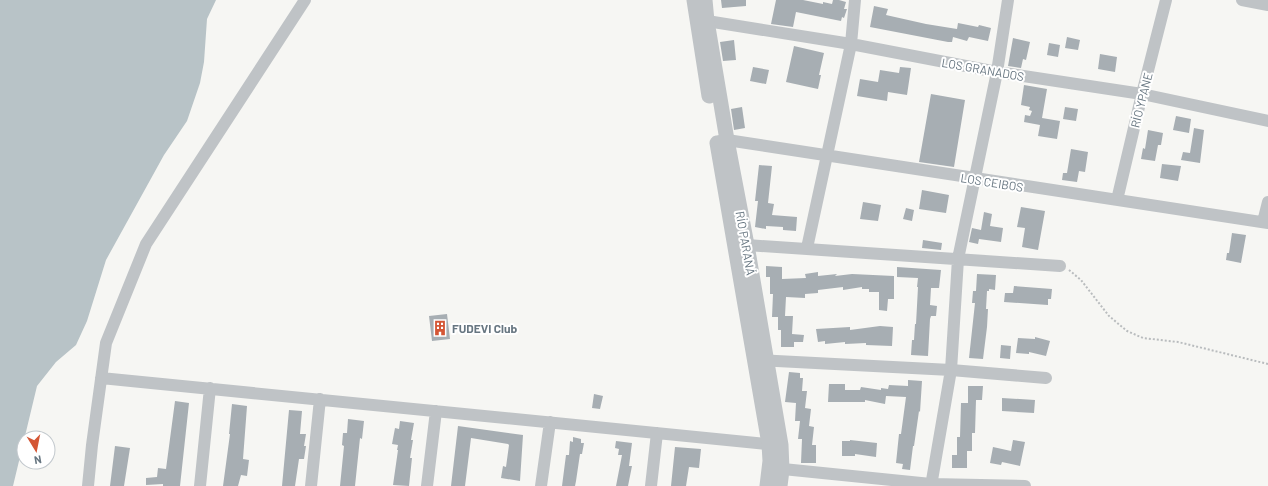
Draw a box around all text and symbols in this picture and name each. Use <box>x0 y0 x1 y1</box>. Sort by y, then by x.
street label: LOS GRANADOS <box>941 55 1025 83</box>
street label: RÍO YPANE <box>1127 71 1155 129</box>
street label: LOS CEIBOS <box>960 170 1024 194</box>
street label: RÍO PARANÁ <box>733 210 759 276</box>
building icon: FUDEVI Club <box>431 319 449 337</box>
place label: FUDEVI Club <box>452 321 518 335</box>
north arrow <box>16 430 56 470</box>
text: N <box>33 453 43 467</box>

